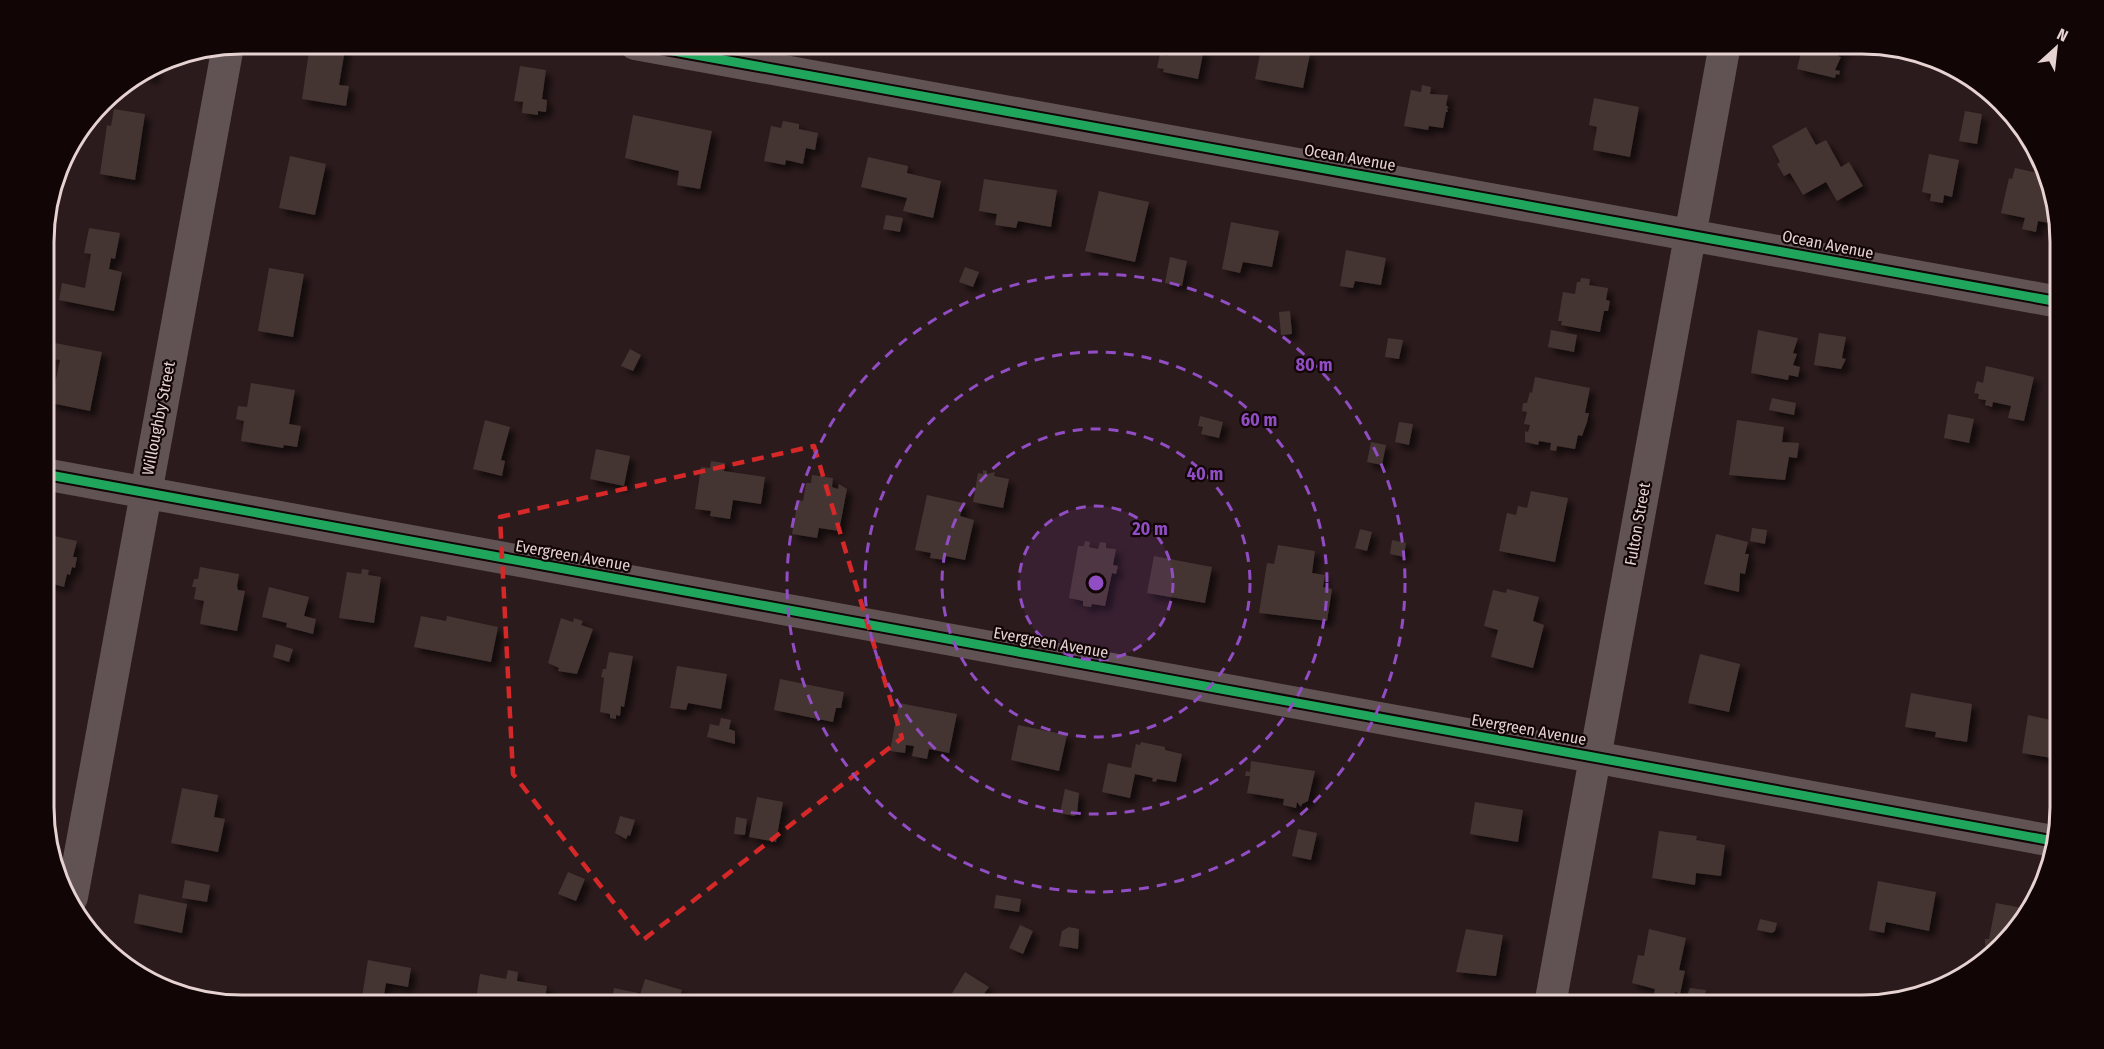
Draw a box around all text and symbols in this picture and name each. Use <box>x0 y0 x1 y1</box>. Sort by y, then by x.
north arrow <box>2026 18 2086 78</box>
text: N <box>2054 24 2071 46</box>
street label: Ocean Avenue <box>1303 140 1397 175</box>
street label: Ocean Avenue <box>1781 226 1875 263</box>
text: 80 m <box>1296 354 1332 376</box>
street label: Willoughby Street <box>138 359 179 477</box>
text: 60 m <box>1241 409 1277 431</box>
text: 40 m <box>1187 463 1223 485</box>
street label: Fulton Street <box>1621 480 1654 567</box>
text: 20 m <box>1131 518 1168 540</box>
street label: Evergreen Avenue <box>514 536 632 575</box>
centre of rings <box>1086 573 1106 593</box>
street label: Evergreen Avenue <box>992 623 1110 662</box>
street label: Evergreen Avenue <box>1470 710 1588 749</box>

